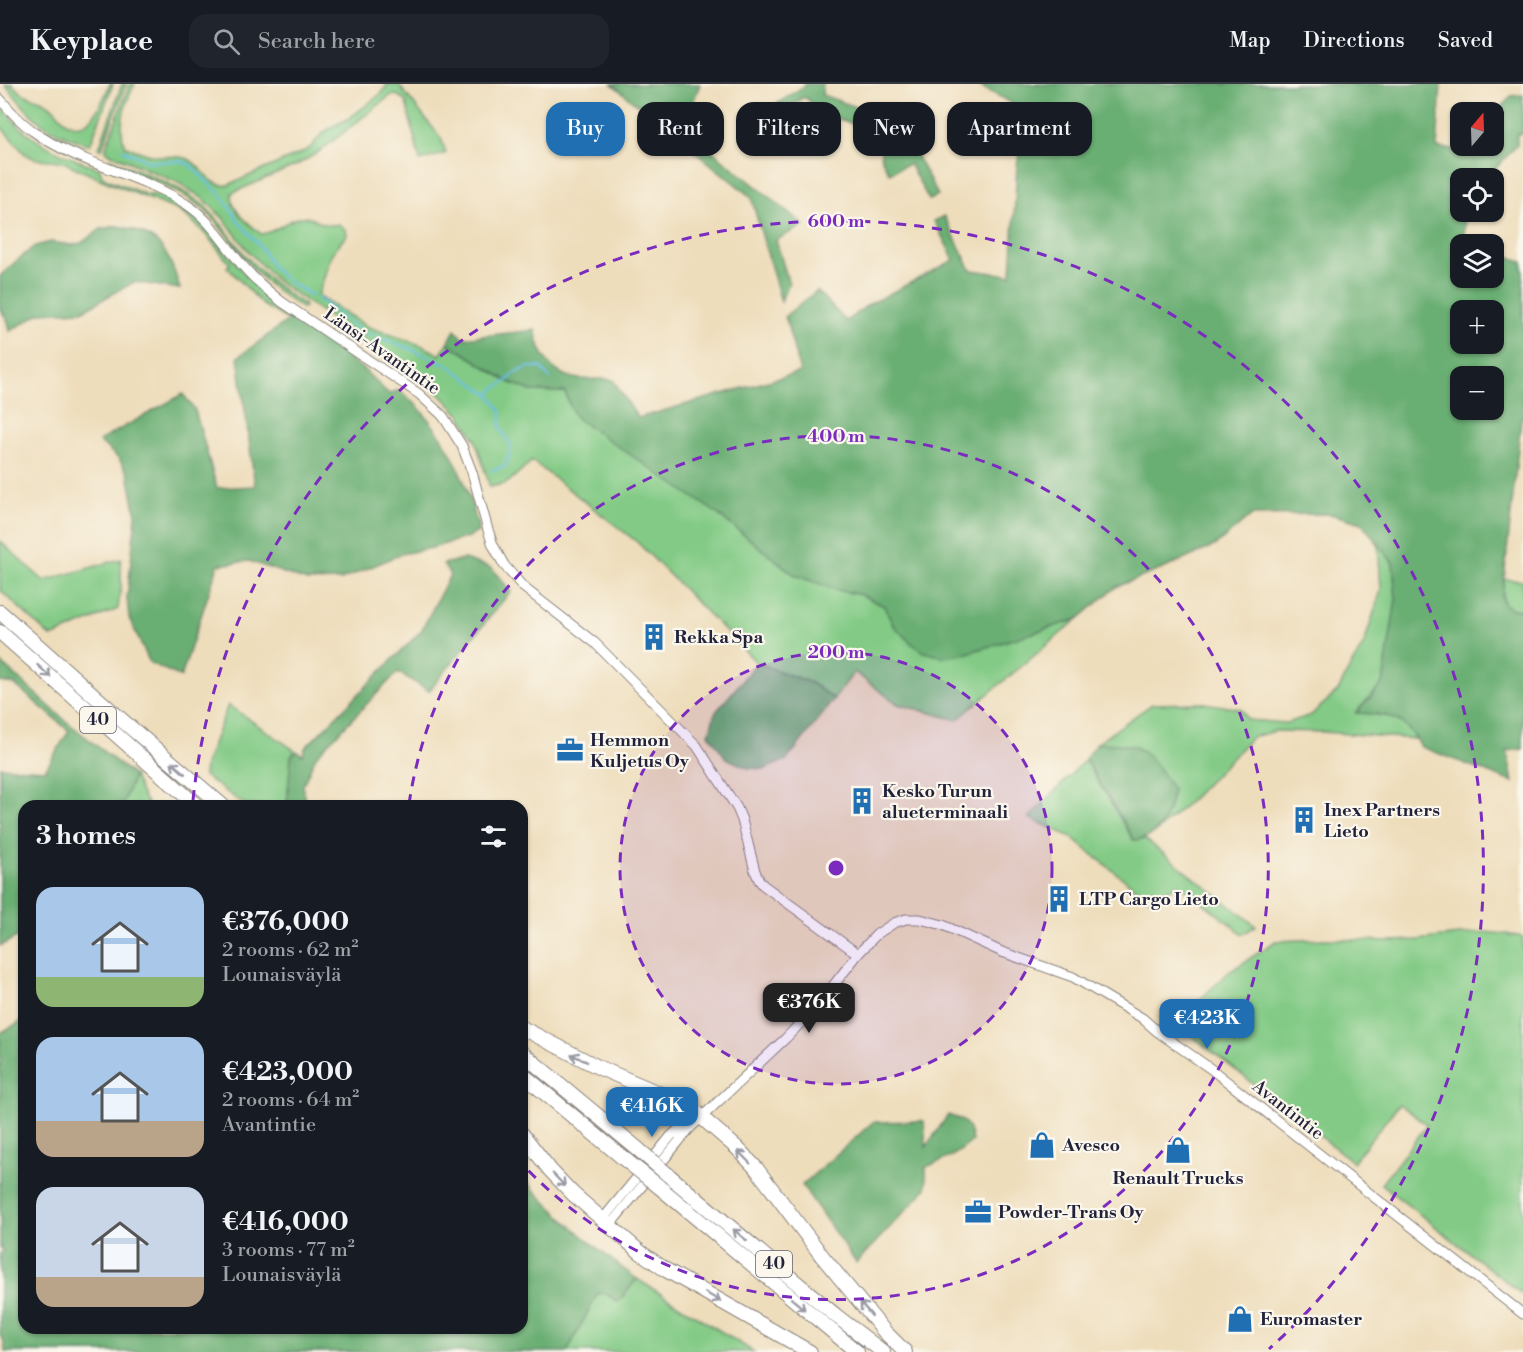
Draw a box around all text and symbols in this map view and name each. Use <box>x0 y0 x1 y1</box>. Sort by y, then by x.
search box <box>189 14 609 68</box>
text: Keyplace <box>30 24 153 59</box>
icon: search <box>210 25 243 58</box>
text: Search here <box>258 28 375 55</box>
text: Map <box>1229 28 1271 54</box>
text: Directions <box>1304 28 1405 54</box>
text: Saved <box>1438 28 1493 54</box>
chip: Buy <box>546 102 625 156</box>
chip: Rent <box>637 102 724 156</box>
chip: Filters <box>736 102 841 156</box>
chip: New <box>853 102 935 156</box>
chip: Apartment <box>947 102 1092 156</box>
north arrow <box>1450 102 1504 156</box>
map controls <box>1450 102 1504 420</box>
button: locate <box>1450 168 1504 222</box>
text: 600 m <box>808 210 865 233</box>
button: layers <box>1450 234 1504 288</box>
button: + <box>1450 300 1504 354</box>
street label: Länsi-Avantintie <box>319 302 445 400</box>
button: − <box>1450 366 1504 420</box>
text: 400 m <box>807 425 865 448</box>
building icon: Rekka Spa <box>639 622 669 652</box>
place label: Rekka Spa <box>674 626 763 649</box>
text: 200 m <box>808 641 865 664</box>
one-way arrow <box>36 664 51 678</box>
road number: 40 <box>80 707 116 733</box>
place label: Hemmon Kuljetus Oy <box>590 729 690 773</box>
office icon: Hemmon Kuljetus Oy <box>555 735 585 765</box>
one-way arrow <box>171 761 186 775</box>
place label: Kesko Turun alueterminaali <box>882 780 1008 824</box>
building icon: Kesko Turun alueterminaali <box>847 786 877 816</box>
place label: Inex Partners Lieto <box>1324 799 1440 843</box>
building icon: Inex Partners Lieto <box>1289 805 1319 835</box>
text: 3 homes <box>36 820 136 852</box>
icon: filters <box>477 820 510 853</box>
centre of rings <box>826 858 846 878</box>
building icon: LTP Cargo Lieto <box>1044 884 1074 914</box>
place label: LTP Cargo Lieto <box>1079 888 1219 911</box>
text: €376,000 <box>222 906 349 938</box>
icon: home <box>84 911 156 983</box>
text: 2 rooms · 62 m² <box>222 938 358 963</box>
text: Lounaisväylä <box>222 963 341 988</box>
pin: €376K <box>767 983 851 1034</box>
text: €376K <box>777 990 841 1015</box>
pin: €423K <box>1165 999 1249 1050</box>
text: €423K <box>1173 1006 1241 1031</box>
one-way arrow <box>570 1051 588 1063</box>
text: €423,000 <box>222 1056 353 1088</box>
icon: home <box>84 1061 156 1133</box>
street label: Avantintie <box>1247 1074 1328 1145</box>
pin: €416K <box>610 1087 694 1138</box>
text: 2 rooms · 64 m² <box>222 1088 359 1113</box>
text: €416K <box>620 1094 684 1119</box>
text: Avantintie <box>222 1113 316 1138</box>
shop icon: Avesco <box>1027 1130 1057 1160</box>
place label: Avesco <box>1061 1134 1120 1157</box>
shop icon: Renault Trucks <box>1163 1135 1193 1165</box>
one-way arrow <box>737 1149 752 1164</box>
place label: Renault Trucks <box>1113 1167 1244 1190</box>
one-way arrow <box>552 1172 566 1187</box>
office icon: Powder-Trans Oy <box>963 1197 993 1227</box>
place label: Powder-Trans Oy <box>998 1201 1145 1224</box>
text: €416,000 <box>222 1206 349 1238</box>
icon: home <box>84 1211 156 1283</box>
one-way arrow <box>733 1228 748 1242</box>
text: 3 rooms · 77 m² <box>222 1238 355 1263</box>
road number: 40 <box>756 1251 792 1277</box>
text: Lounaisväylä <box>222 1263 341 1288</box>
one-way arrow <box>704 1292 721 1304</box>
one-way arrow <box>790 1297 805 1311</box>
one-way arrow <box>859 1301 872 1317</box>
shop icon: Euromaster <box>1225 1304 1255 1334</box>
place label: Euromaster <box>1260 1308 1362 1331</box>

